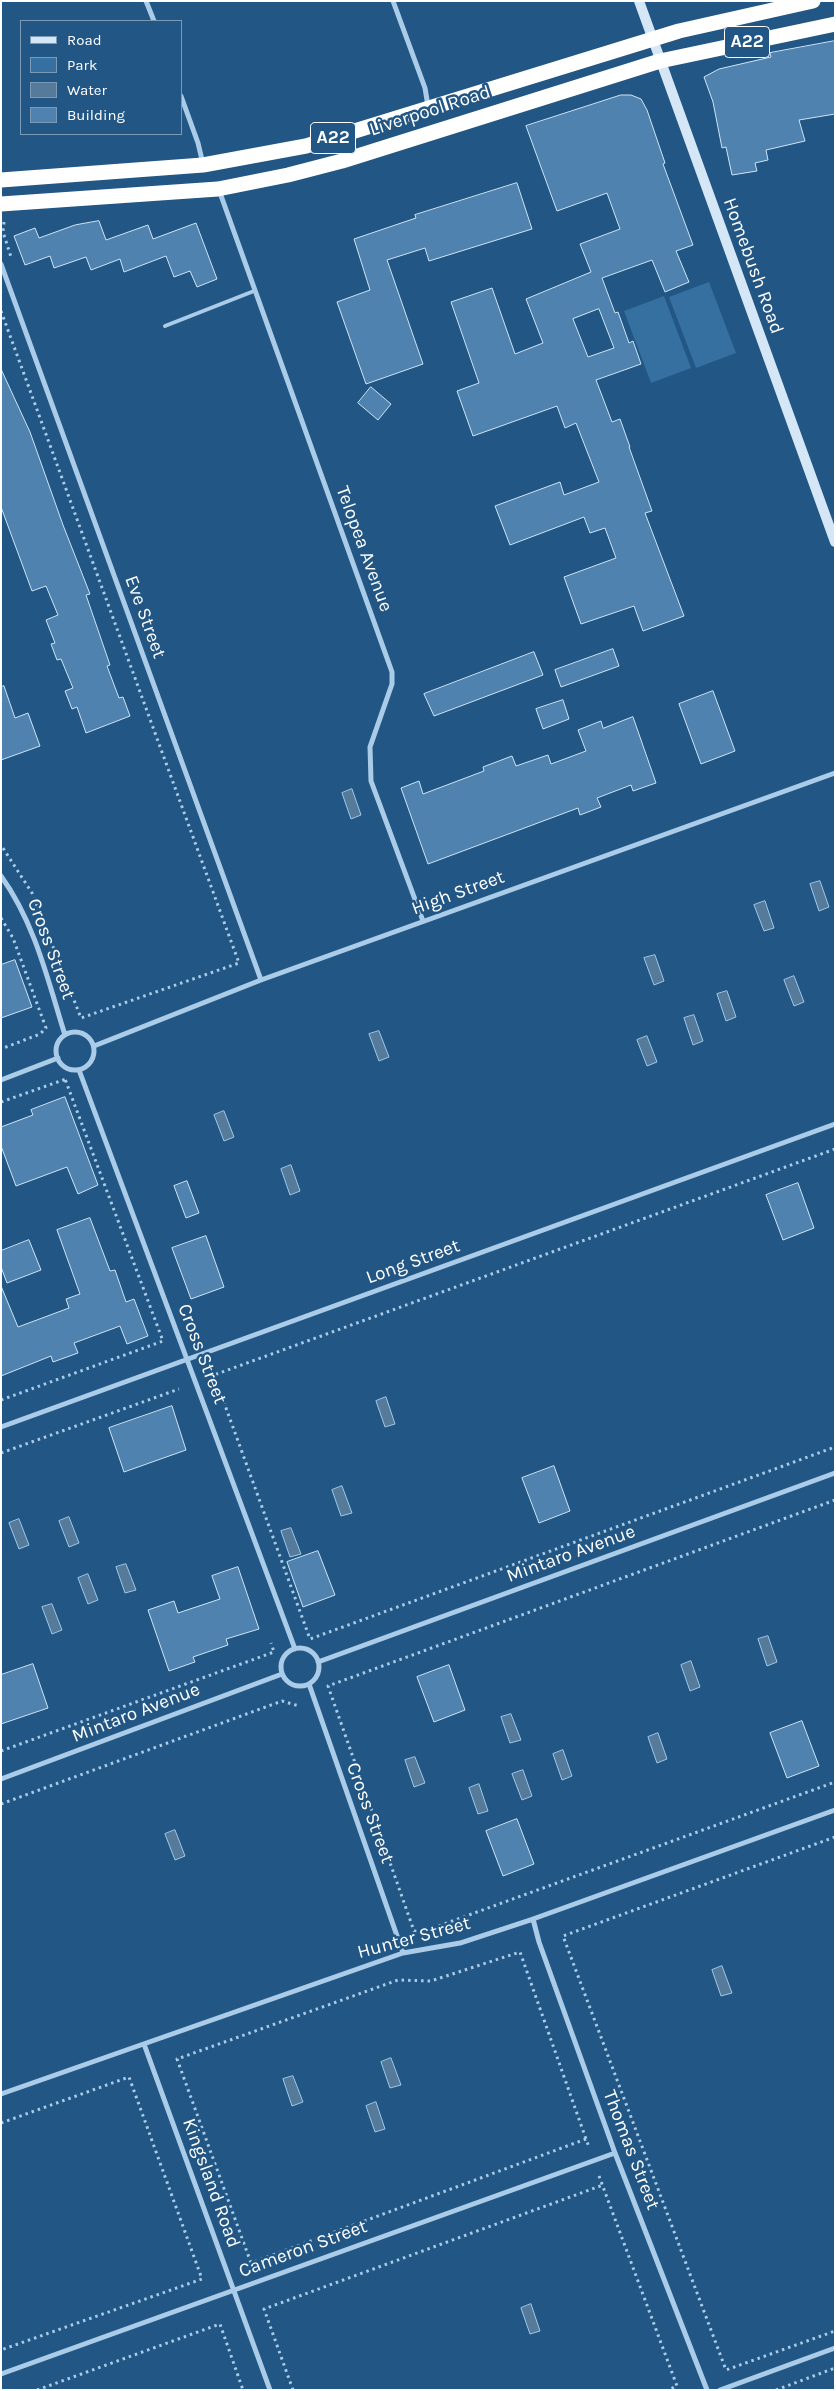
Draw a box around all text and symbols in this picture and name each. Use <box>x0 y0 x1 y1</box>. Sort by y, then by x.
legend <box>20 20 182 135</box>
road number: A22 <box>724 27 770 58</box>
text: Road <box>67 31 102 49</box>
text: Park <box>67 56 97 74</box>
text: Water <box>67 81 107 99</box>
street label: Liverpool Road <box>366 81 494 141</box>
text: Building <box>67 106 125 124</box>
road number: A22 <box>310 122 356 154</box>
street label: Homebush Road <box>718 195 788 337</box>
street label: Telopea Avenue <box>331 483 397 615</box>
street label: Eve Street <box>119 572 171 662</box>
street label: High Street <box>408 866 508 920</box>
street label: Cross Street <box>22 896 80 1002</box>
street label: Long Street <box>363 1235 463 1289</box>
street label: Cross Street <box>172 1301 232 1407</box>
street label: Mintaro Avenue <box>504 1520 638 1588</box>
street label: Mintaro Avenue <box>69 1678 203 1748</box>
street label: Cross Street <box>341 1760 399 1866</box>
street label: Hunter Street <box>355 1912 473 1964</box>
street label: Thomas Street <box>598 2087 664 2213</box>
street label: Kingsland Road <box>177 2115 245 2251</box>
street label: Cameron Street <box>236 2215 370 2283</box>

